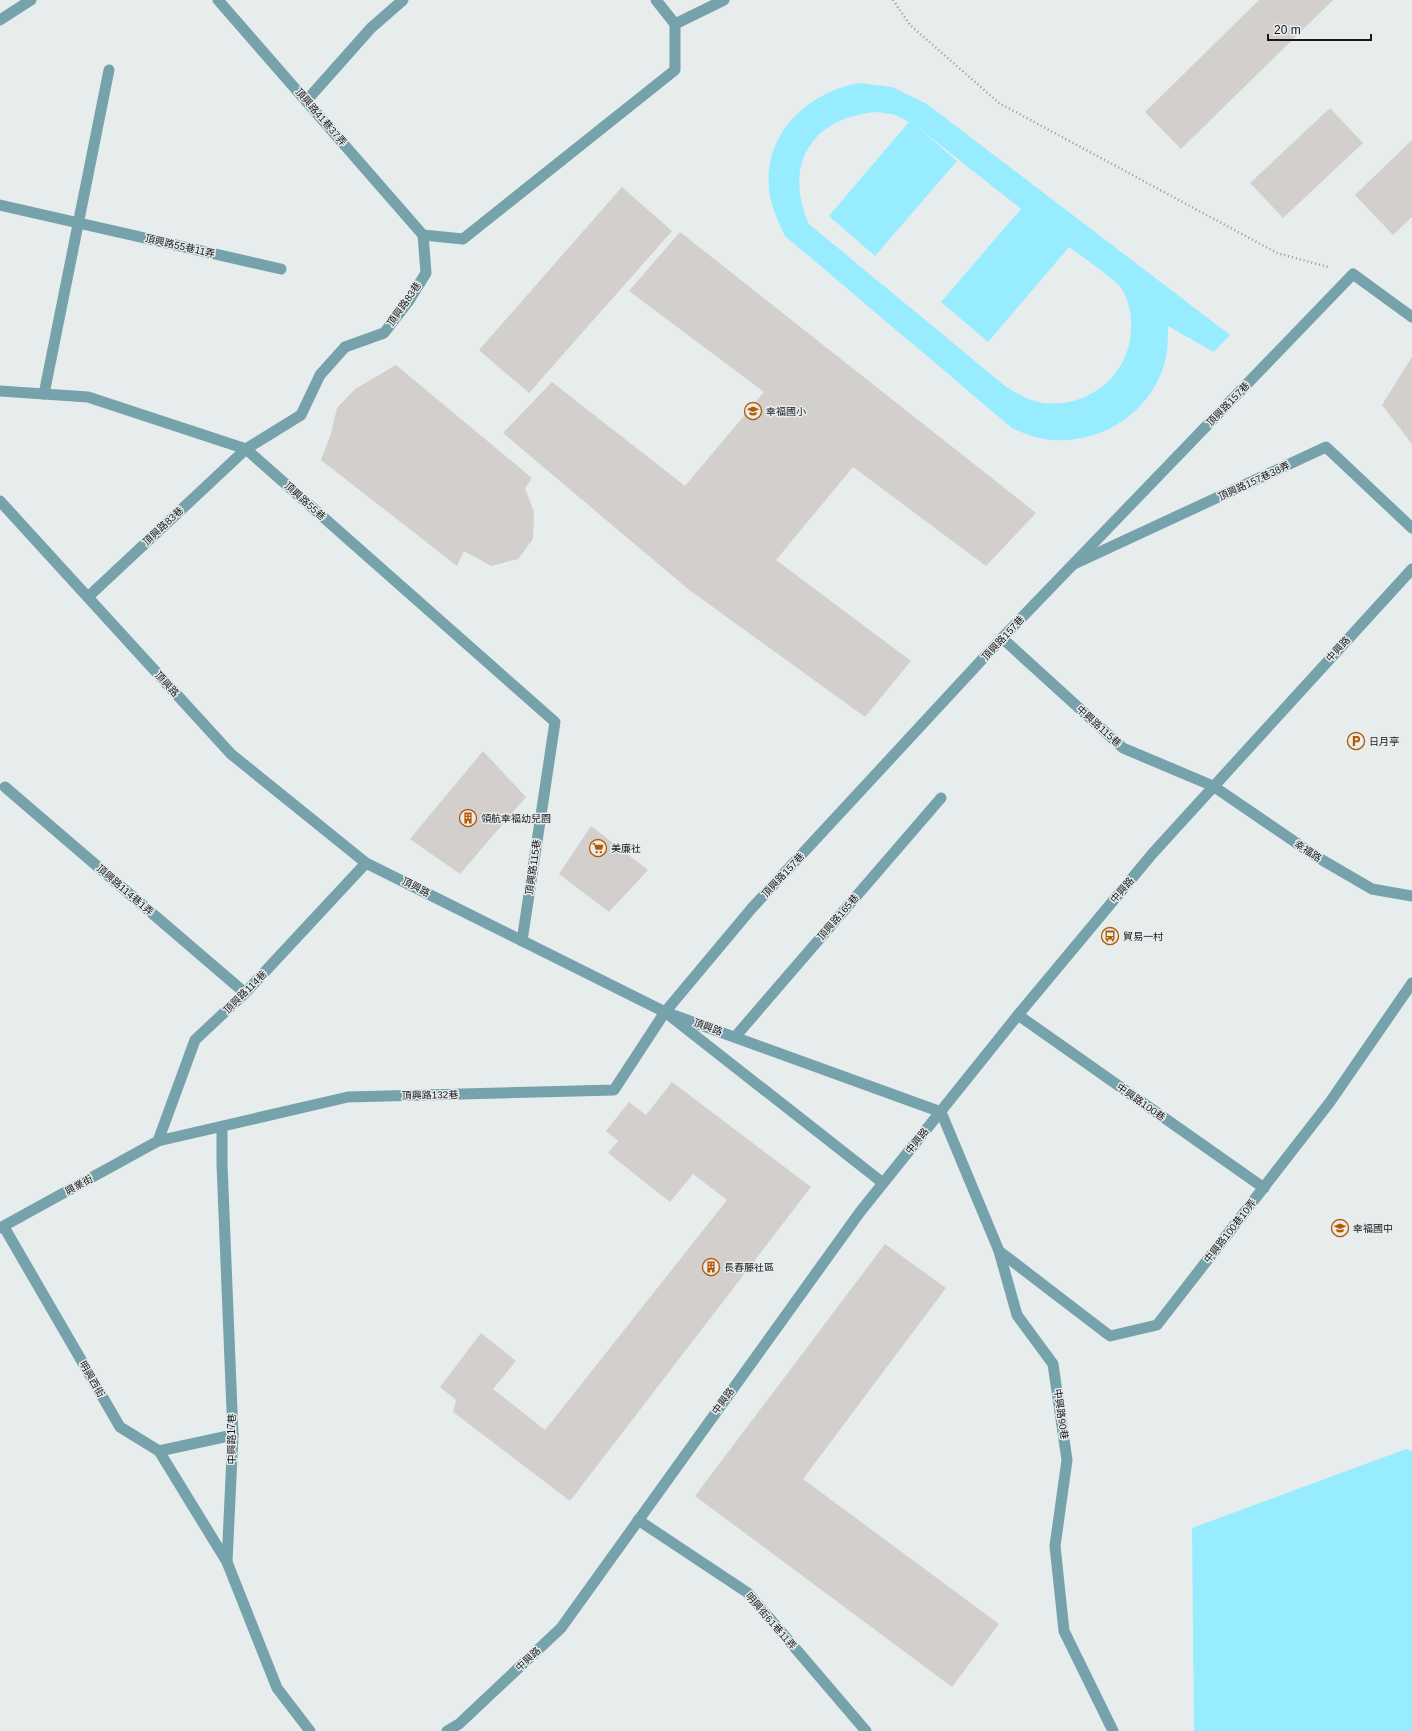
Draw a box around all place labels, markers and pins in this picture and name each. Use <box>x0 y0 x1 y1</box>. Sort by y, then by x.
school or university icon: 幸福國小 <box>743 401 763 421</box>
place label: 幸福國小 <box>766 406 806 417</box>
parking icon: 日月亭 <box>1346 731 1366 751</box>
place label: 日月亭 <box>1369 736 1399 747</box>
building icon: 領航幸福幼兒園 <box>458 808 478 828</box>
place label: 領航幸福幼兒園 <box>481 813 551 824</box>
supermarket icon: 美廉社 <box>588 838 608 858</box>
place label: 美廉社 <box>611 843 641 854</box>
bus stop icon: 貿易一村 <box>1100 926 1120 946</box>
place label: 貿易一村 <box>1123 931 1163 942</box>
school or university icon: 幸福國中 <box>1330 1218 1350 1238</box>
place label: 幸福國中 <box>1353 1223 1393 1234</box>
building icon: 長春藤社區 <box>701 1257 721 1277</box>
place label: 長春藤社區 <box>724 1262 774 1273</box>

